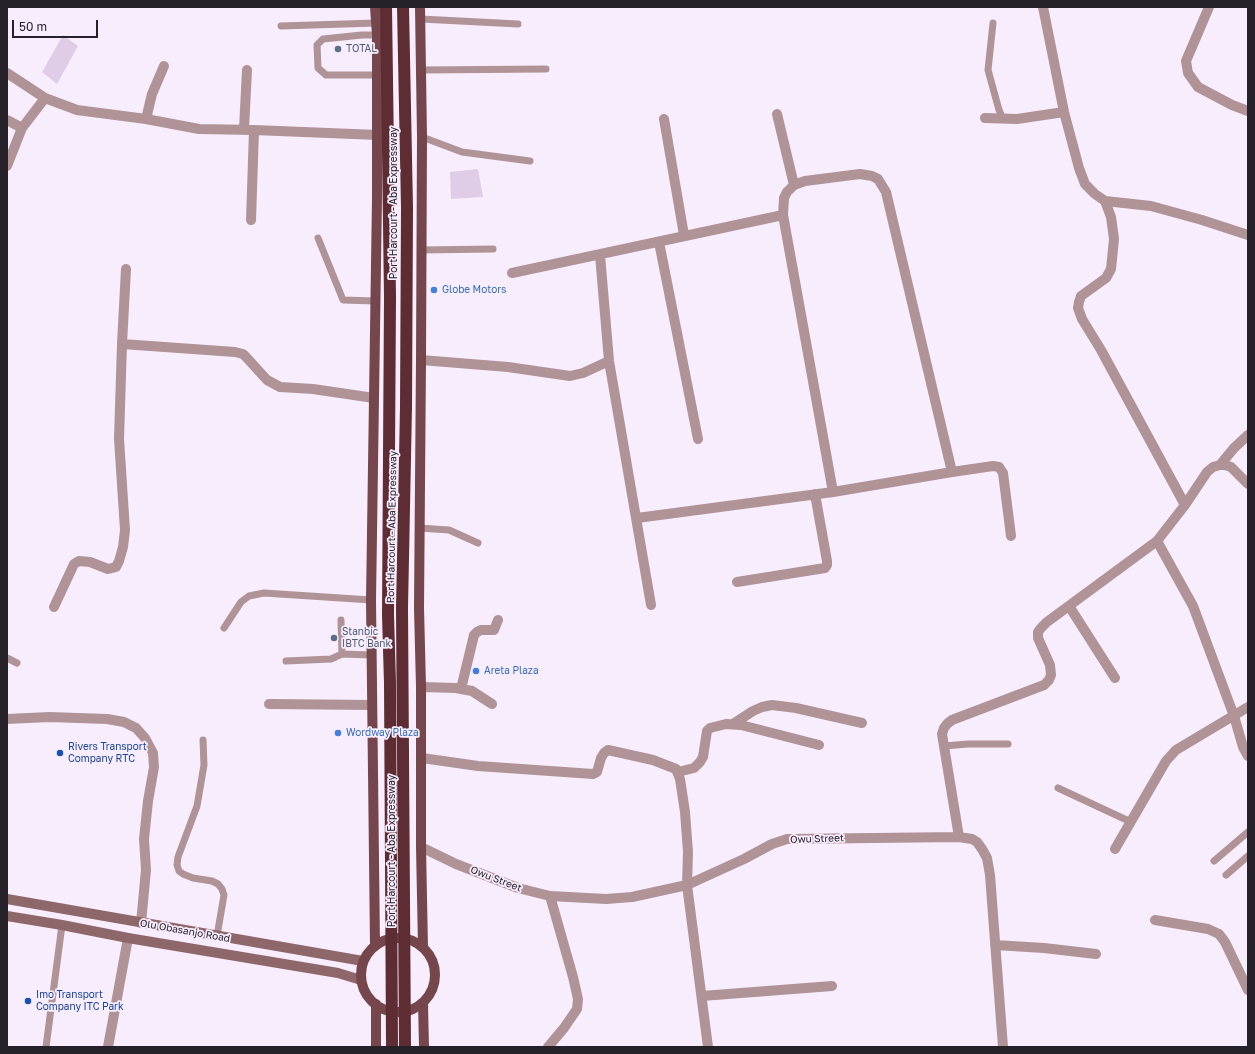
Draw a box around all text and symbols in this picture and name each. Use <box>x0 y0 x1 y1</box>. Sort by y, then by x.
scale bar <box>14 12 100 38</box>
text: 50 m <box>19 19 47 34</box>
place label: TOTAL <box>346 43 377 55</box>
marker: TOTAL <box>333 44 343 54</box>
street label: Port Harcourt - Aba Expressway <box>388 127 400 279</box>
place label: Globe Motors <box>442 284 506 296</box>
marker: Globe Motors <box>429 285 439 295</box>
street label: Port Harcourt - Aba Expressway <box>385 451 399 603</box>
place label: Stanbic IBTC Bank <box>342 626 391 650</box>
marker: Stanbic IBTC Bank <box>329 633 339 643</box>
place label: Areta Plaza <box>484 665 539 677</box>
marker: Areta Plaza <box>471 666 481 676</box>
place label: Wordway Plaza <box>346 727 419 739</box>
marker: Wordway Plaza <box>333 728 343 738</box>
place label: Rivers Transport Company RTC <box>68 741 147 764</box>
marker: Rivers Transport Company RTC <box>55 748 65 758</box>
street label: Port Harcourt - Aba Expressway <box>386 775 398 927</box>
street label: Owu Street <box>790 832 844 846</box>
street label: Owu Street <box>469 864 523 894</box>
street label: Olu Obasanjo Road <box>139 917 231 945</box>
place label: Imo Transport Company ITC Park <box>36 989 124 1012</box>
marker: Imo Transport Company ITC Park <box>23 996 33 1006</box>

